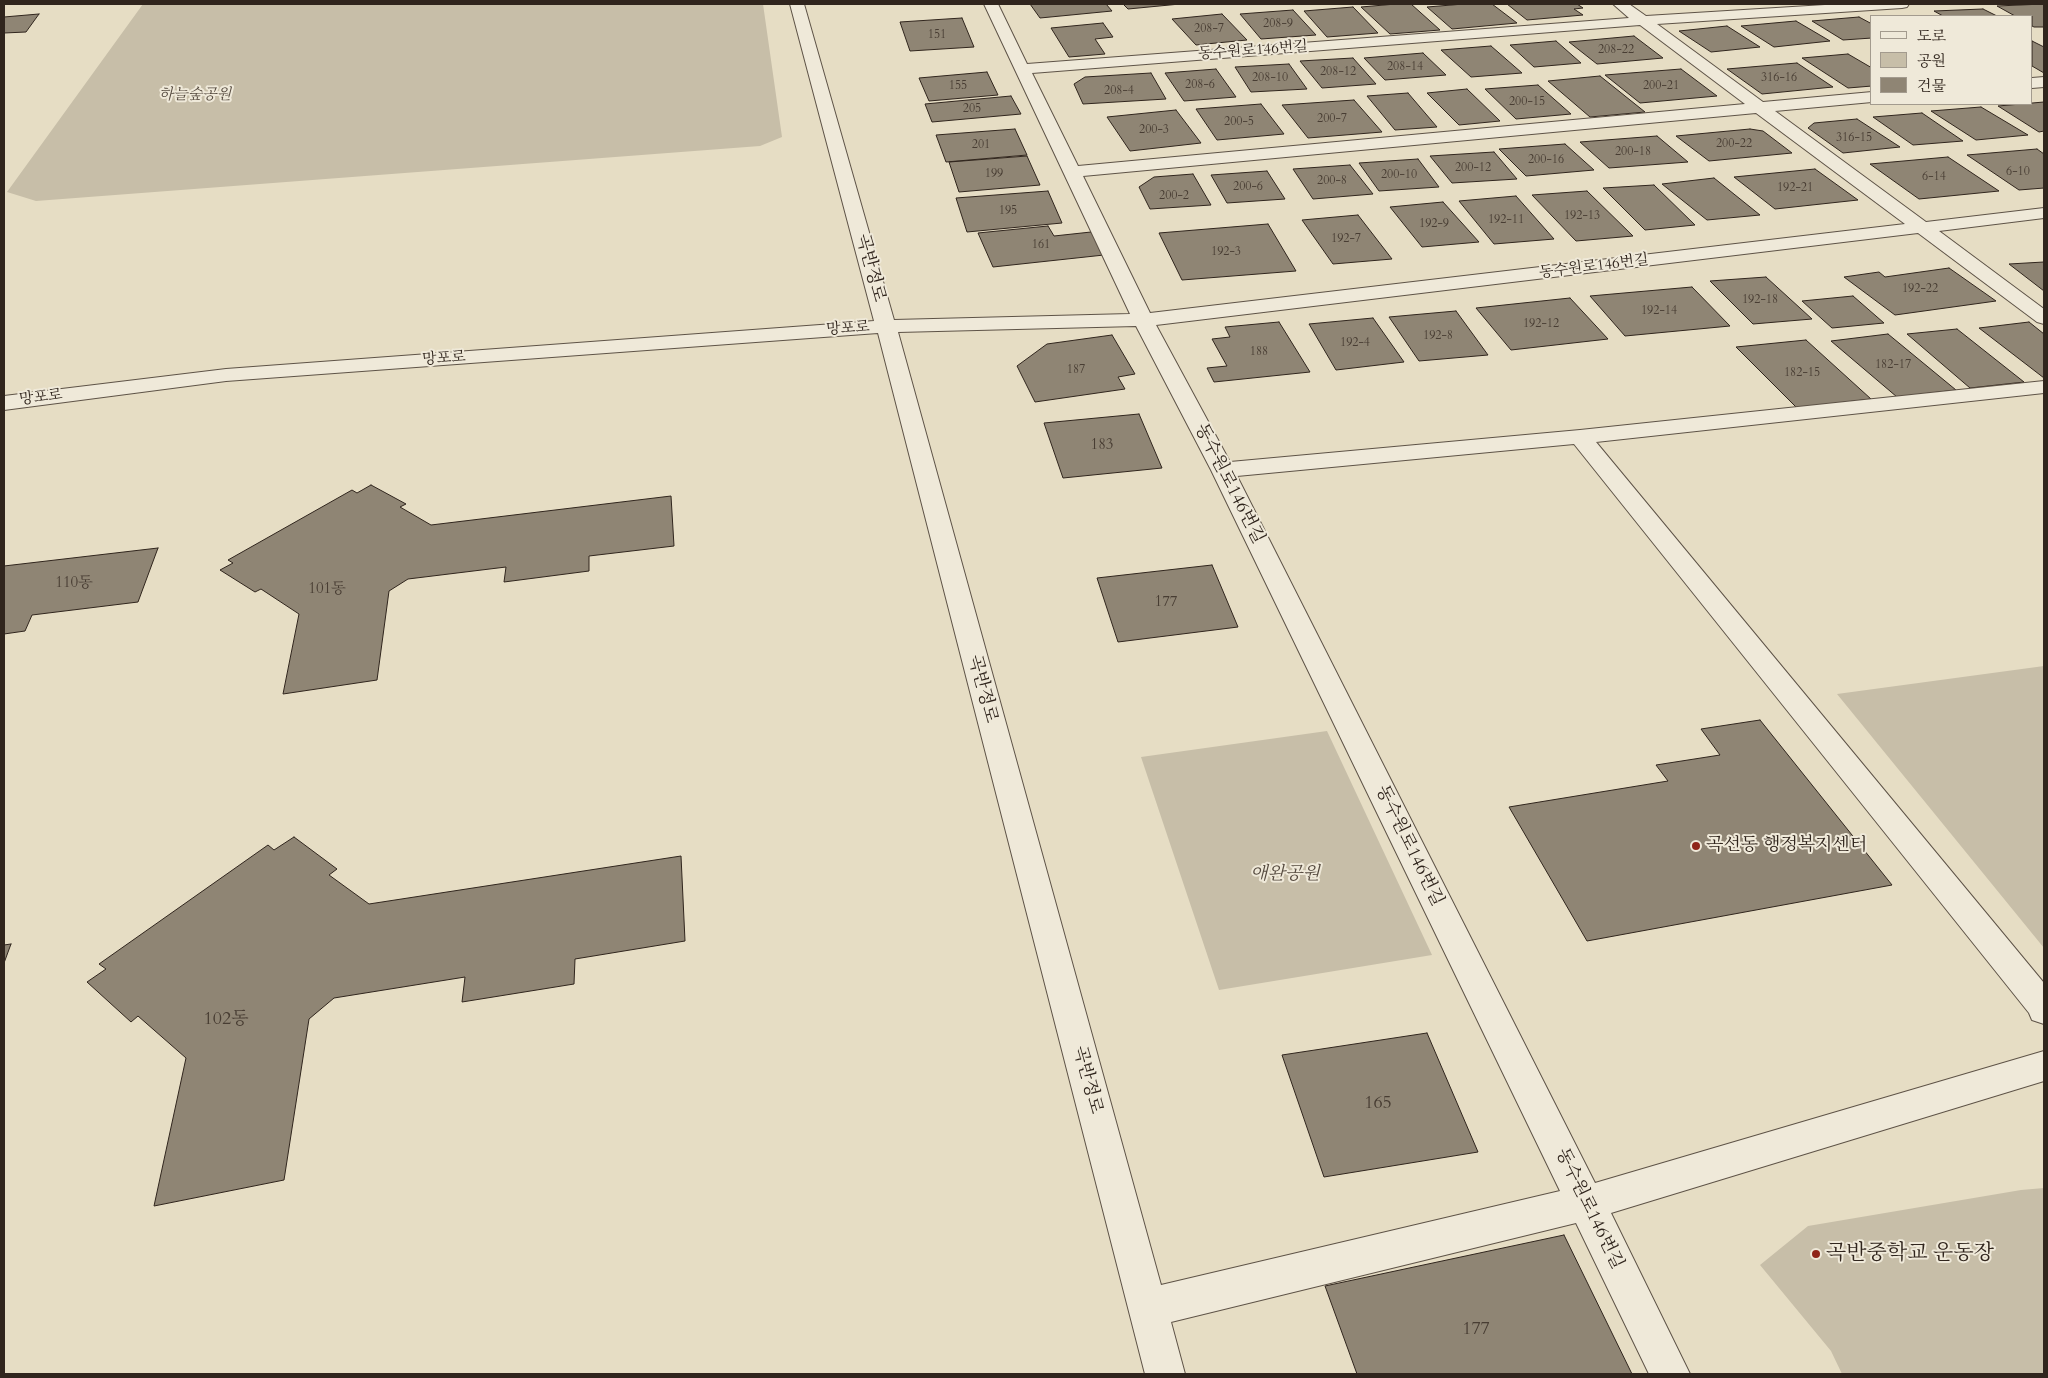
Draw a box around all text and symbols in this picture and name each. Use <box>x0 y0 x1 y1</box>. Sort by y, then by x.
legend <box>1870 15 2033 105</box>
house number: 208-9 <box>1263 17 1293 31</box>
house number: 208-7 <box>1194 22 1224 36</box>
text: 도로 <box>1917 26 1946 46</box>
house number: 151 <box>928 28 946 42</box>
street label: 동수원로146번길 <box>1198 38 1308 64</box>
house number: 208-22 <box>1598 43 1634 57</box>
text: 공원 <box>1917 51 1946 71</box>
house number: 208-14 <box>1387 60 1423 74</box>
house number: 208-12 <box>1320 65 1356 79</box>
house number: 208-10 <box>1252 71 1288 85</box>
house number: 316-16 <box>1761 71 1797 85</box>
text: 건물 <box>1917 76 1946 96</box>
house number: 208-6 <box>1185 78 1215 92</box>
house number: 155 <box>949 79 967 93</box>
house number: 200-21 <box>1643 79 1679 93</box>
house number: 208-4 <box>1104 84 1134 98</box>
park label: 하늘숲공원 <box>159 87 231 105</box>
house number: 200-15 <box>1509 95 1545 109</box>
house number: 205 <box>963 102 981 116</box>
house number: 200-7 <box>1317 112 1347 126</box>
house number: 200-5 <box>1224 115 1254 129</box>
house number: 200-3 <box>1139 123 1169 137</box>
house number: 316-15 <box>1836 131 1872 145</box>
house number: 200-22 <box>1716 137 1752 151</box>
house number: 201 <box>972 138 990 152</box>
house number: 200-18 <box>1615 145 1651 159</box>
house number: 200-16 <box>1528 153 1564 167</box>
house number: 200-12 <box>1455 161 1491 175</box>
house number: 6-10 <box>2006 165 2030 179</box>
house number: 199 <box>985 167 1003 181</box>
house number: 200-10 <box>1381 168 1417 182</box>
house number: 6-14 <box>1922 170 1946 184</box>
house number: 200-8 <box>1317 174 1347 188</box>
house number: 200-6 <box>1233 180 1263 194</box>
house number: 192-21 <box>1777 181 1813 195</box>
house number: 200-2 <box>1159 189 1189 203</box>
house number: 195 <box>999 204 1017 218</box>
house number: 192-13 <box>1564 209 1600 223</box>
house number: 192-11 <box>1488 213 1524 227</box>
house number: 192-9 <box>1419 217 1449 231</box>
street label: 곡반정로 <box>851 232 889 304</box>
house number: 192-7 <box>1331 232 1361 246</box>
house number: 161 <box>1032 238 1050 252</box>
house number: 192-3 <box>1211 245 1241 259</box>
street label: 동수원로146번길 <box>1538 251 1650 283</box>
house number: 192-22 <box>1902 282 1938 296</box>
house number: 192-18 <box>1742 293 1778 307</box>
house number: 192-14 <box>1641 304 1677 318</box>
house number: 192-12 <box>1523 317 1559 331</box>
street label: 망포로 <box>826 319 870 339</box>
house number: 192-8 <box>1423 329 1453 343</box>
house number: 192-4 <box>1340 336 1370 350</box>
house number: 188 <box>1250 345 1268 359</box>
street label: 망포로 <box>422 349 466 369</box>
house number: 182-17 <box>1875 358 1911 372</box>
house number: 187 <box>1067 363 1085 377</box>
house number: 182-15 <box>1784 366 1820 380</box>
street label: 망포로 <box>18 386 64 410</box>
street label: 동수원로146번길 <box>1189 420 1269 548</box>
house number: 183 <box>1090 437 1114 455</box>
house number: 110동 <box>55 575 93 593</box>
house number: 101동 <box>308 581 346 599</box>
house number: 177 <box>1154 594 1178 612</box>
street label: 곡반정로 <box>963 653 1001 725</box>
street label: 동수원로146번길 <box>1370 782 1448 910</box>
place label: 곡선동 행정복지센터 <box>1706 835 1867 857</box>
marker: 곡선동 행정복지센터 <box>1690 840 1702 852</box>
park label: 애완공원 <box>1250 864 1320 886</box>
house number: 102동 <box>203 1009 249 1031</box>
street label: 곡반정로 <box>1068 1044 1106 1116</box>
house number: 165 <box>1364 1093 1392 1115</box>
street label: 동수원로146번길 <box>1550 1145 1628 1273</box>
place label: 곡반중학교 운동장 <box>1826 1241 1994 1267</box>
marker: 곡반중학교 운동장 <box>1810 1248 1822 1260</box>
house number: 177 <box>1462 1319 1490 1341</box>

